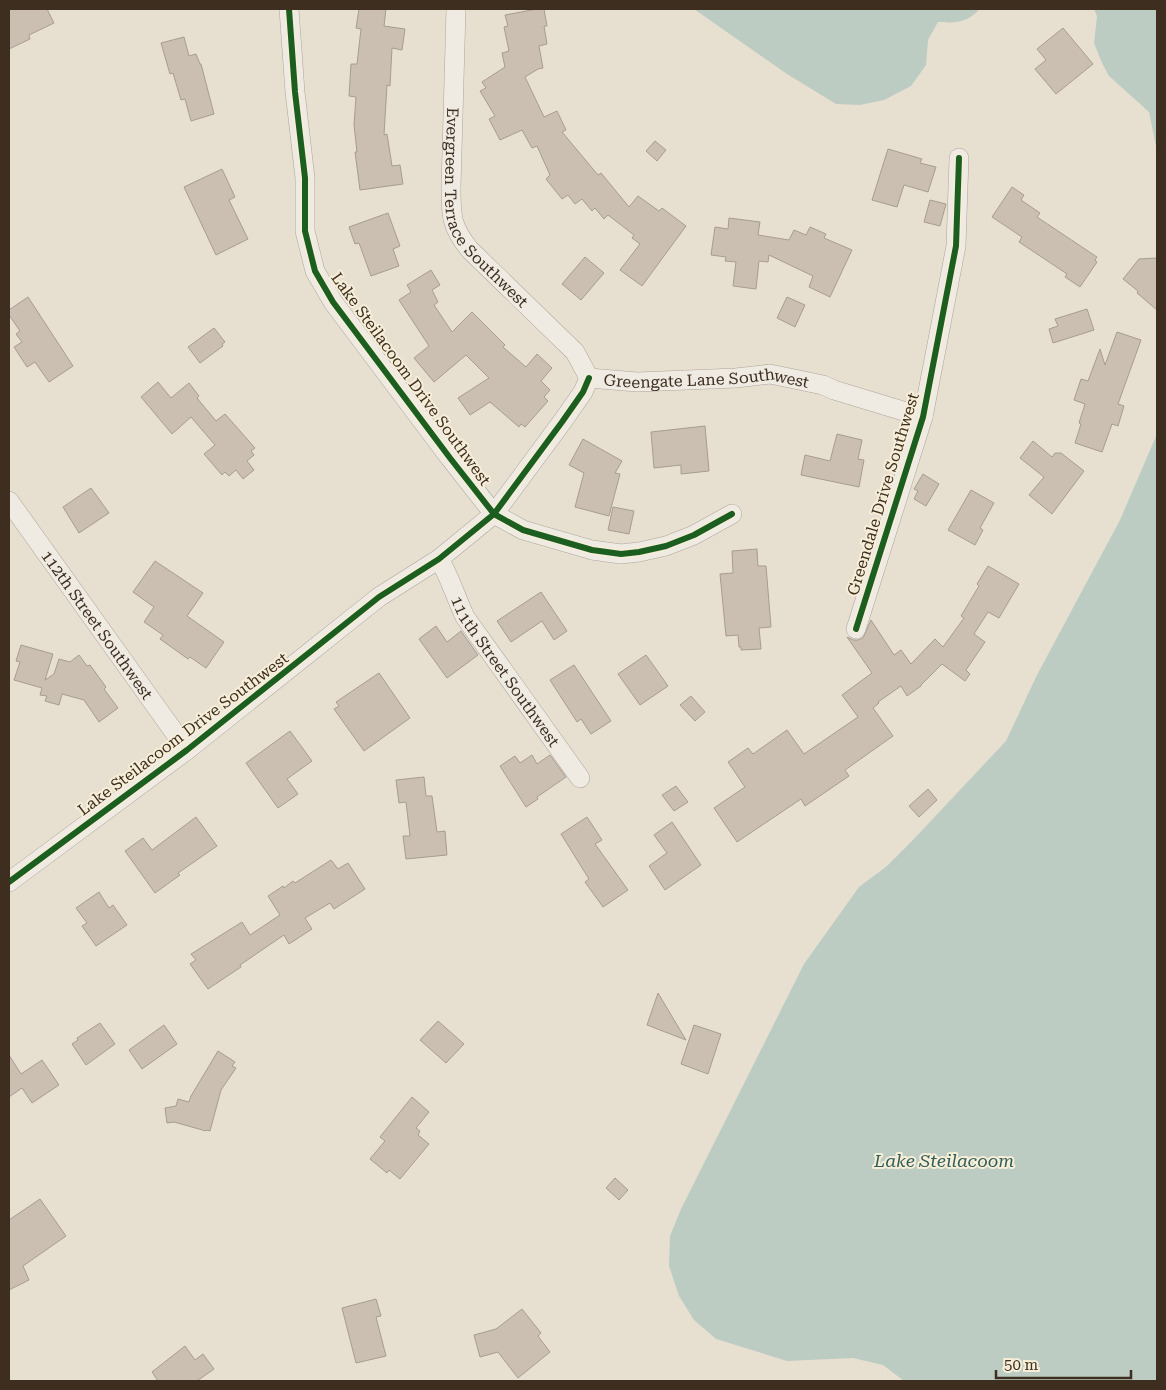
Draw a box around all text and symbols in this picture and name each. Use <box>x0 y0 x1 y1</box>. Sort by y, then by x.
street label: Evergreen Terrace Southwest <box>441 107 532 311</box>
street label: Lake Steilacoom Drive Southwest <box>327 269 495 489</box>
street label: Greengate Lane Southwest <box>603 364 811 392</box>
street label: Greendale Drive Southwest <box>843 390 923 598</box>
street label: 112th Street Southwest <box>38 546 157 703</box>
street label: 111th Street Southwest <box>448 593 564 750</box>
street label: Lake Steilacoom Drive Southwest <box>74 649 292 819</box>
water label: Lake Steilacoom <box>873 1150 1014 1171</box>
scale bar <box>996 1348 1131 1380</box>
text: 50 m <box>1004 1356 1039 1374</box>

